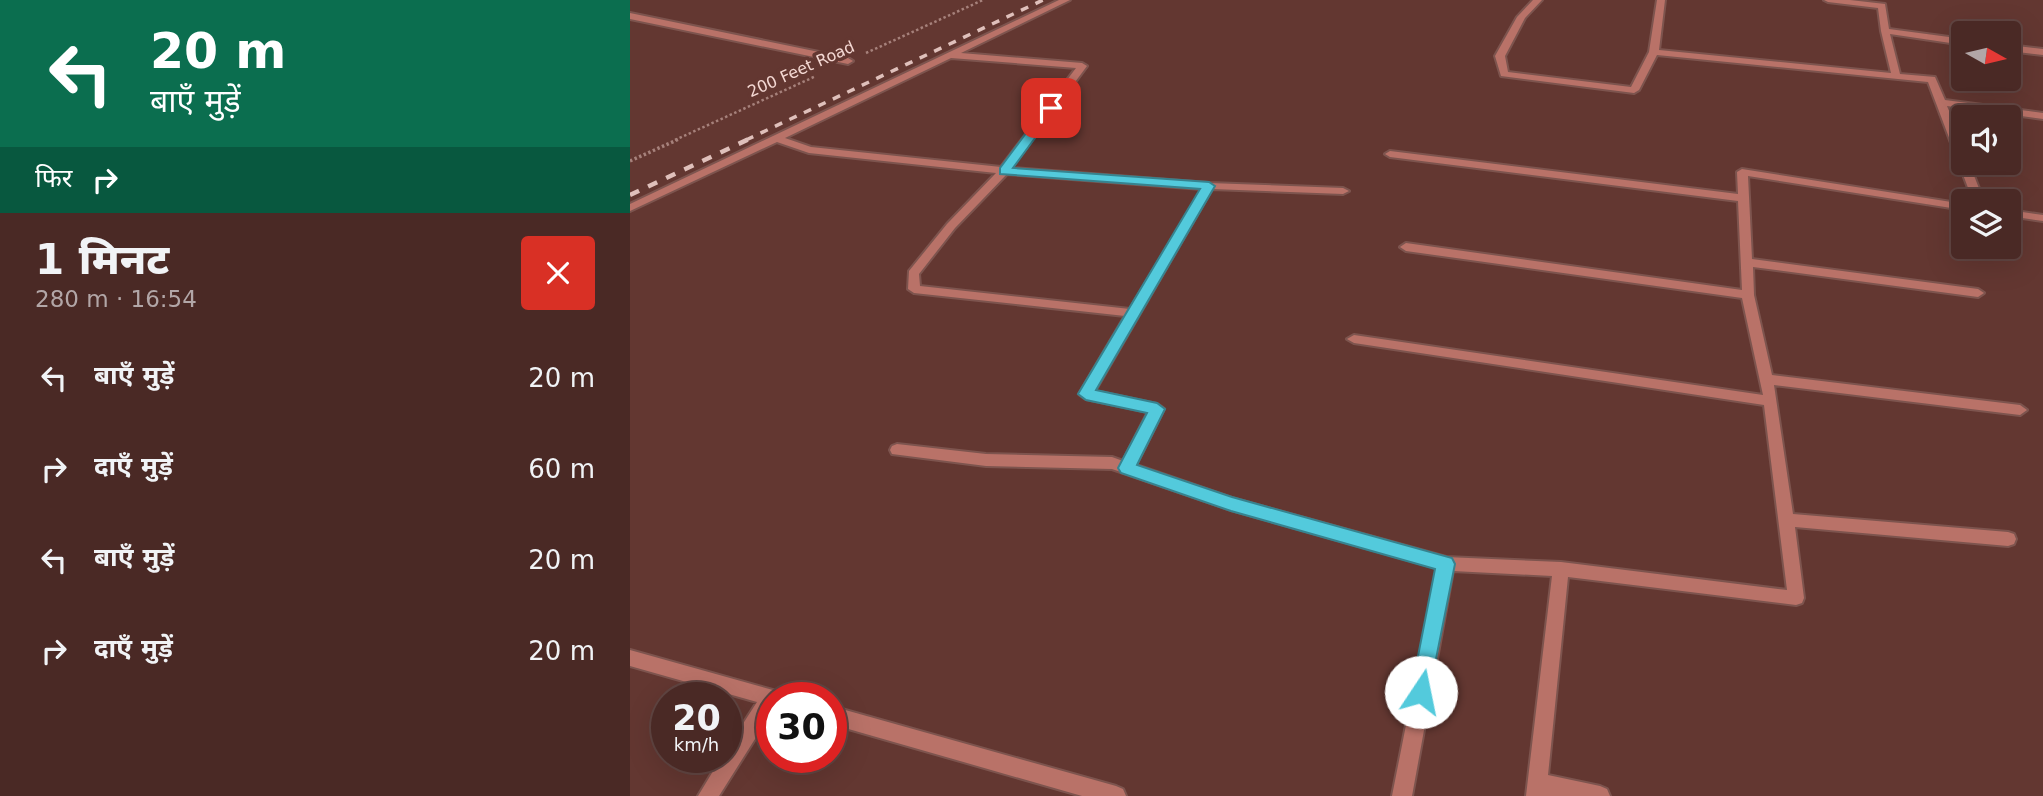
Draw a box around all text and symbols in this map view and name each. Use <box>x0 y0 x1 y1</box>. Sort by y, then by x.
north arrow <box>1951 21 2021 91</box>
map controls <box>1951 21 2021 259</box>
text: 20 m <box>150 23 286 80</box>
icon: left <box>35 28 126 119</box>
street label: 200 Feet Road <box>745 37 857 101</box>
pin <box>1021 78 1081 138</box>
text: बाएँ मुड़ें <box>150 82 241 120</box>
icon: arrive <box>1032 89 1070 127</box>
button: sound <box>1951 105 2021 175</box>
icon: right <box>86 161 124 199</box>
text: फिर <box>35 163 72 193</box>
button: layers <box>1951 189 2021 259</box>
text: 1 मिनट <box>35 235 169 284</box>
button: close <box>521 236 595 310</box>
text: 280 m · 16:54 <box>35 286 197 312</box>
icon: left <box>35 359 73 397</box>
text: बाएँ मुड़ें <box>94 360 174 390</box>
text: 20 m <box>528 363 595 393</box>
icon: right <box>35 450 73 488</box>
text: दाएँ मुड़ें <box>94 451 173 481</box>
text: 60 m <box>528 454 595 484</box>
icon: left <box>35 541 73 579</box>
text: बाएँ मुड़ें <box>94 542 174 572</box>
text: 20 m <box>528 545 595 575</box>
icon: right <box>35 632 73 670</box>
text: दाएँ मुड़ें <box>94 633 173 663</box>
text: 20 m <box>528 636 595 666</box>
position arrow <box>1384 655 1458 729</box>
speed limit sign: 30 <box>756 682 847 773</box>
text: 20 <box>672 698 721 738</box>
text: km/h <box>674 734 719 755</box>

